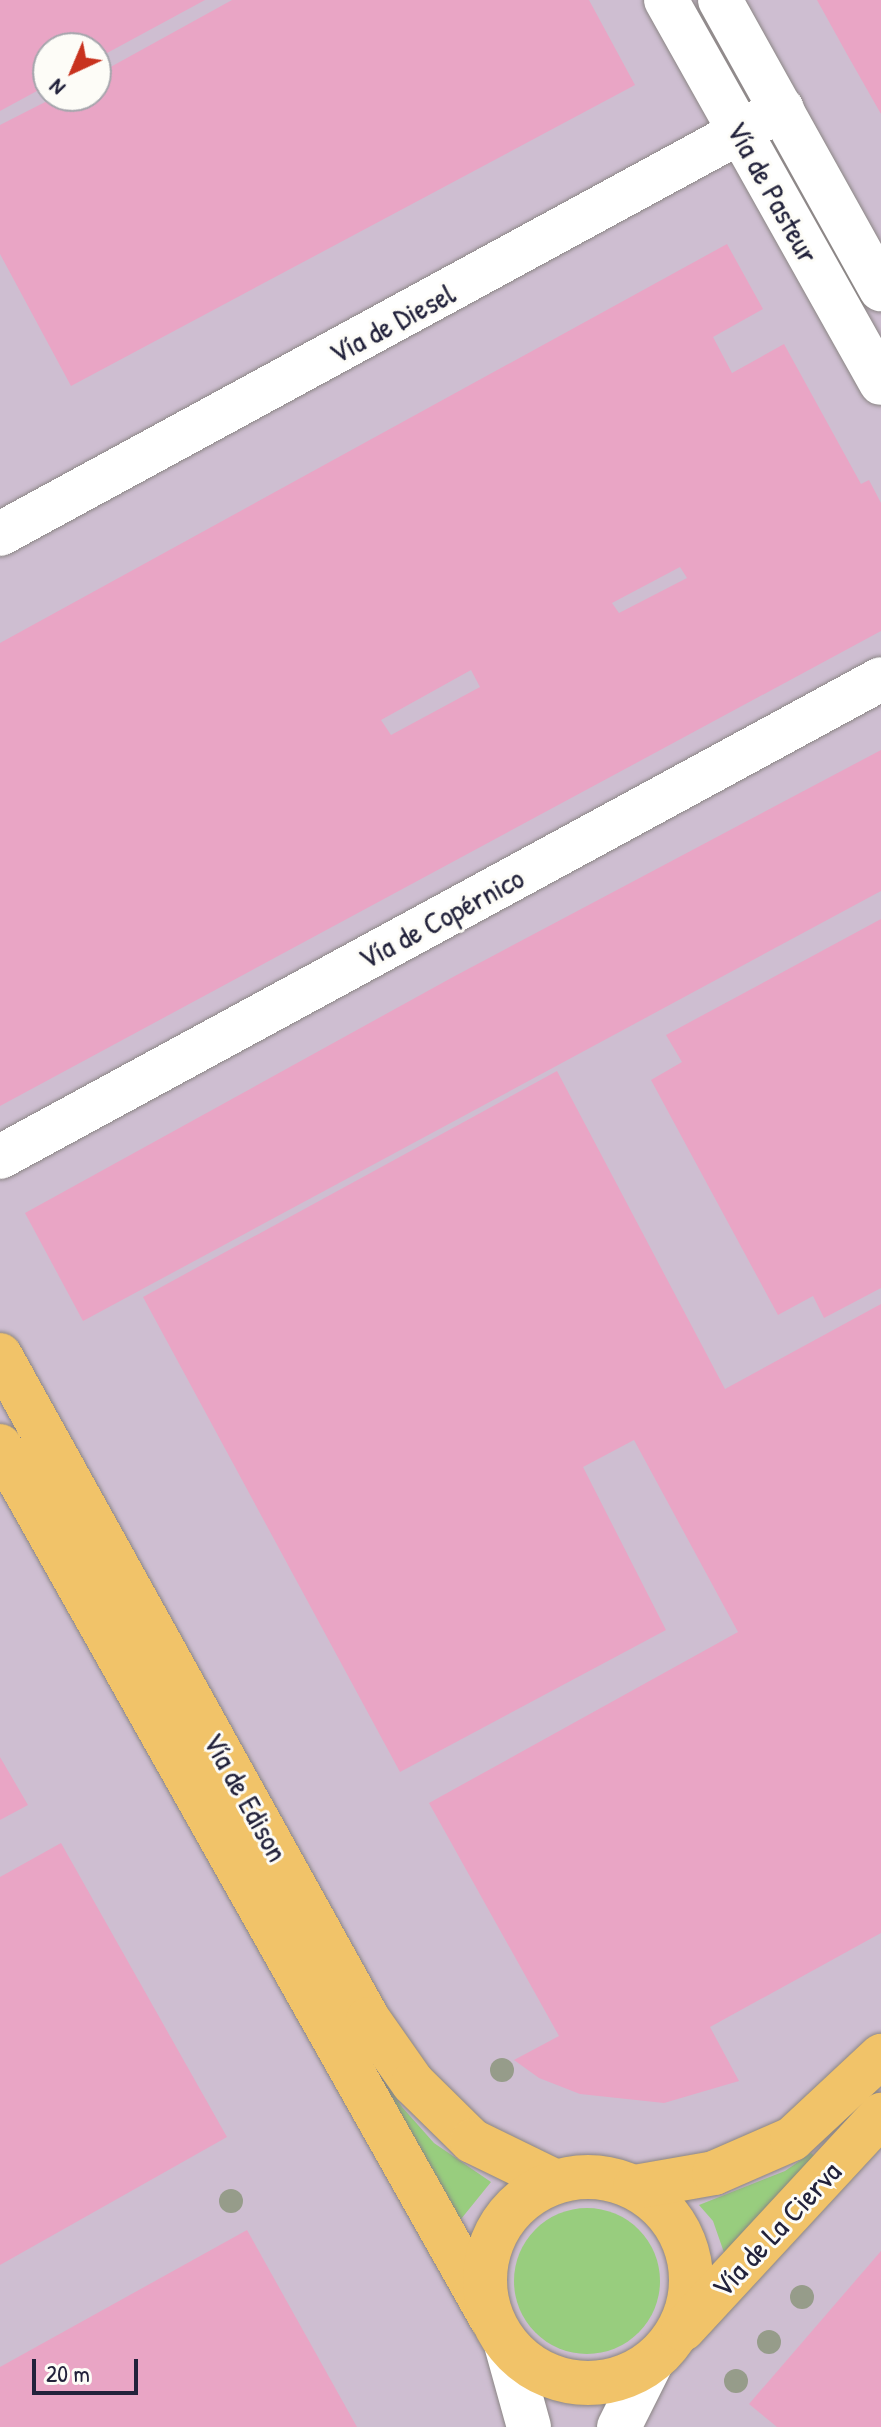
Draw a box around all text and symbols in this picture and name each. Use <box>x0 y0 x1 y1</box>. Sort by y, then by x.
north arrow <box>32 32 112 112</box>
text: N <box>42 73 71 103</box>
street label: Vía de Pasteur <box>719 115 827 269</box>
street label: Vía de Diesel <box>323 275 461 371</box>
street label: Vía de Copérnico <box>352 859 530 977</box>
street label: Vía de Edison <box>196 1726 296 1868</box>
street label: Vía de La Cierva <box>704 2153 848 2305</box>
scale bar <box>36 2343 142 2393</box>
text: 20 m <box>46 2357 90 2389</box>

